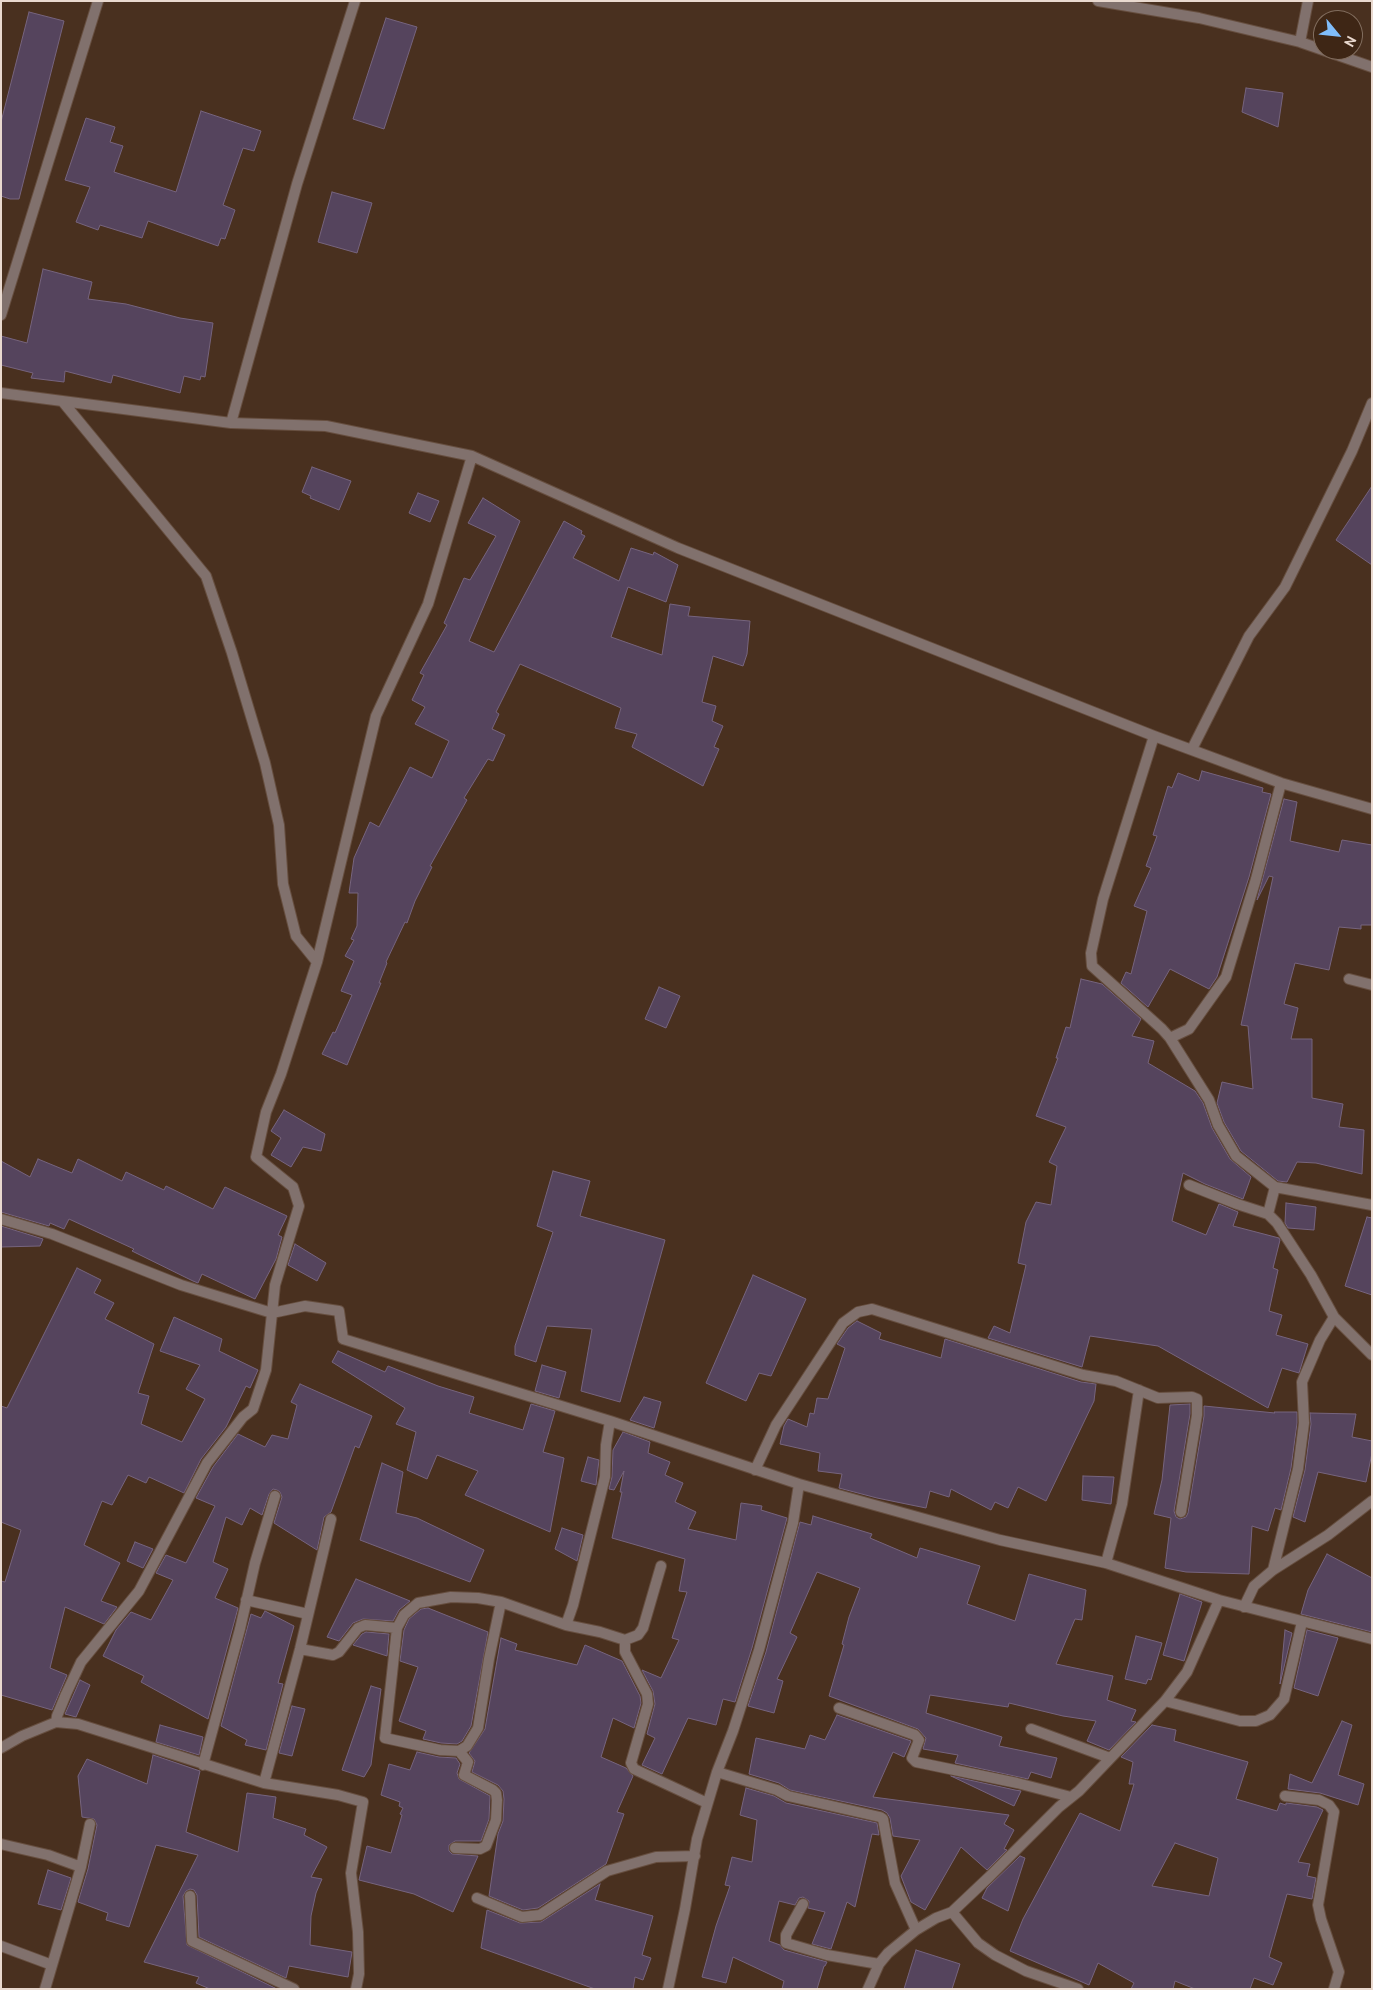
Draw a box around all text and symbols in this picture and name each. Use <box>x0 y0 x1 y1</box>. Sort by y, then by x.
north arrow <box>1313 10 1363 60</box>
text: N <box>1340 33 1361 50</box>

